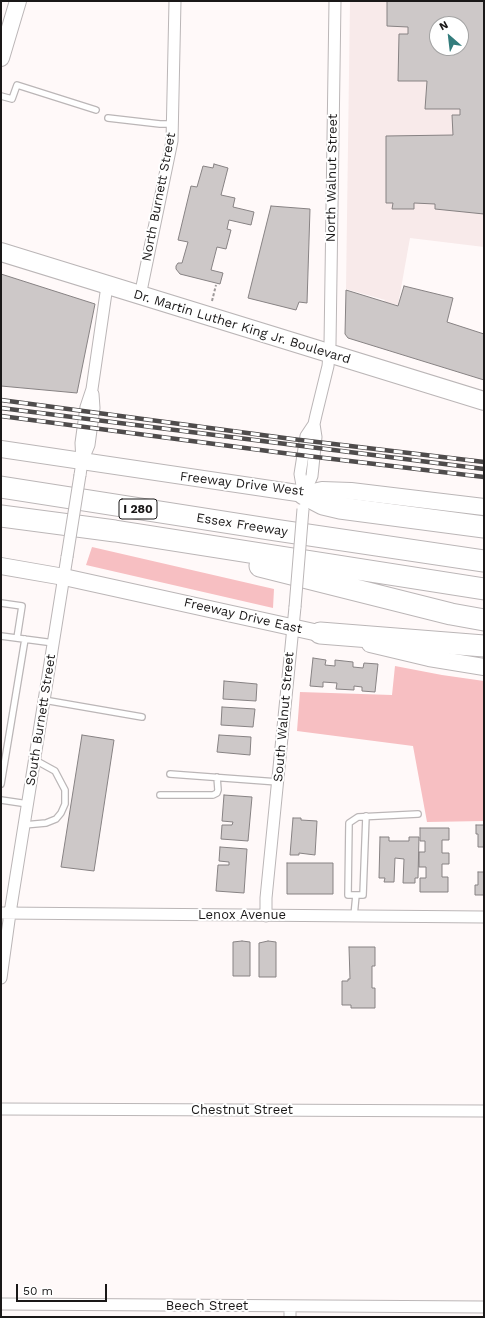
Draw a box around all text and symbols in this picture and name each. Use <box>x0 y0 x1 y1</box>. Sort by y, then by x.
north arrow <box>429 16 469 56</box>
text: N <box>437 18 450 33</box>
street label: North Walnut Street <box>323 114 341 242</box>
street label: North Burnett Street <box>139 131 179 263</box>
street label: Dr. Martin Luther King Jr. Boulevard <box>132 286 352 368</box>
street label: Freeway Drive West <box>179 469 305 499</box>
road number: I 280 <box>119 499 157 519</box>
street label: Essex Freeway <box>195 510 289 540</box>
street label: Freeway Drive East <box>182 595 304 637</box>
street label: South Walnut Street <box>271 651 297 783</box>
street label: South Burnett Street <box>23 653 59 787</box>
street label: Lenox Avenue <box>198 907 286 923</box>
street label: Chestnut Street <box>191 1102 293 1118</box>
scale bar <box>18 1276 109 1302</box>
text: 50 m <box>23 1284 53 1298</box>
street label: Beech Street <box>166 1298 248 1314</box>

